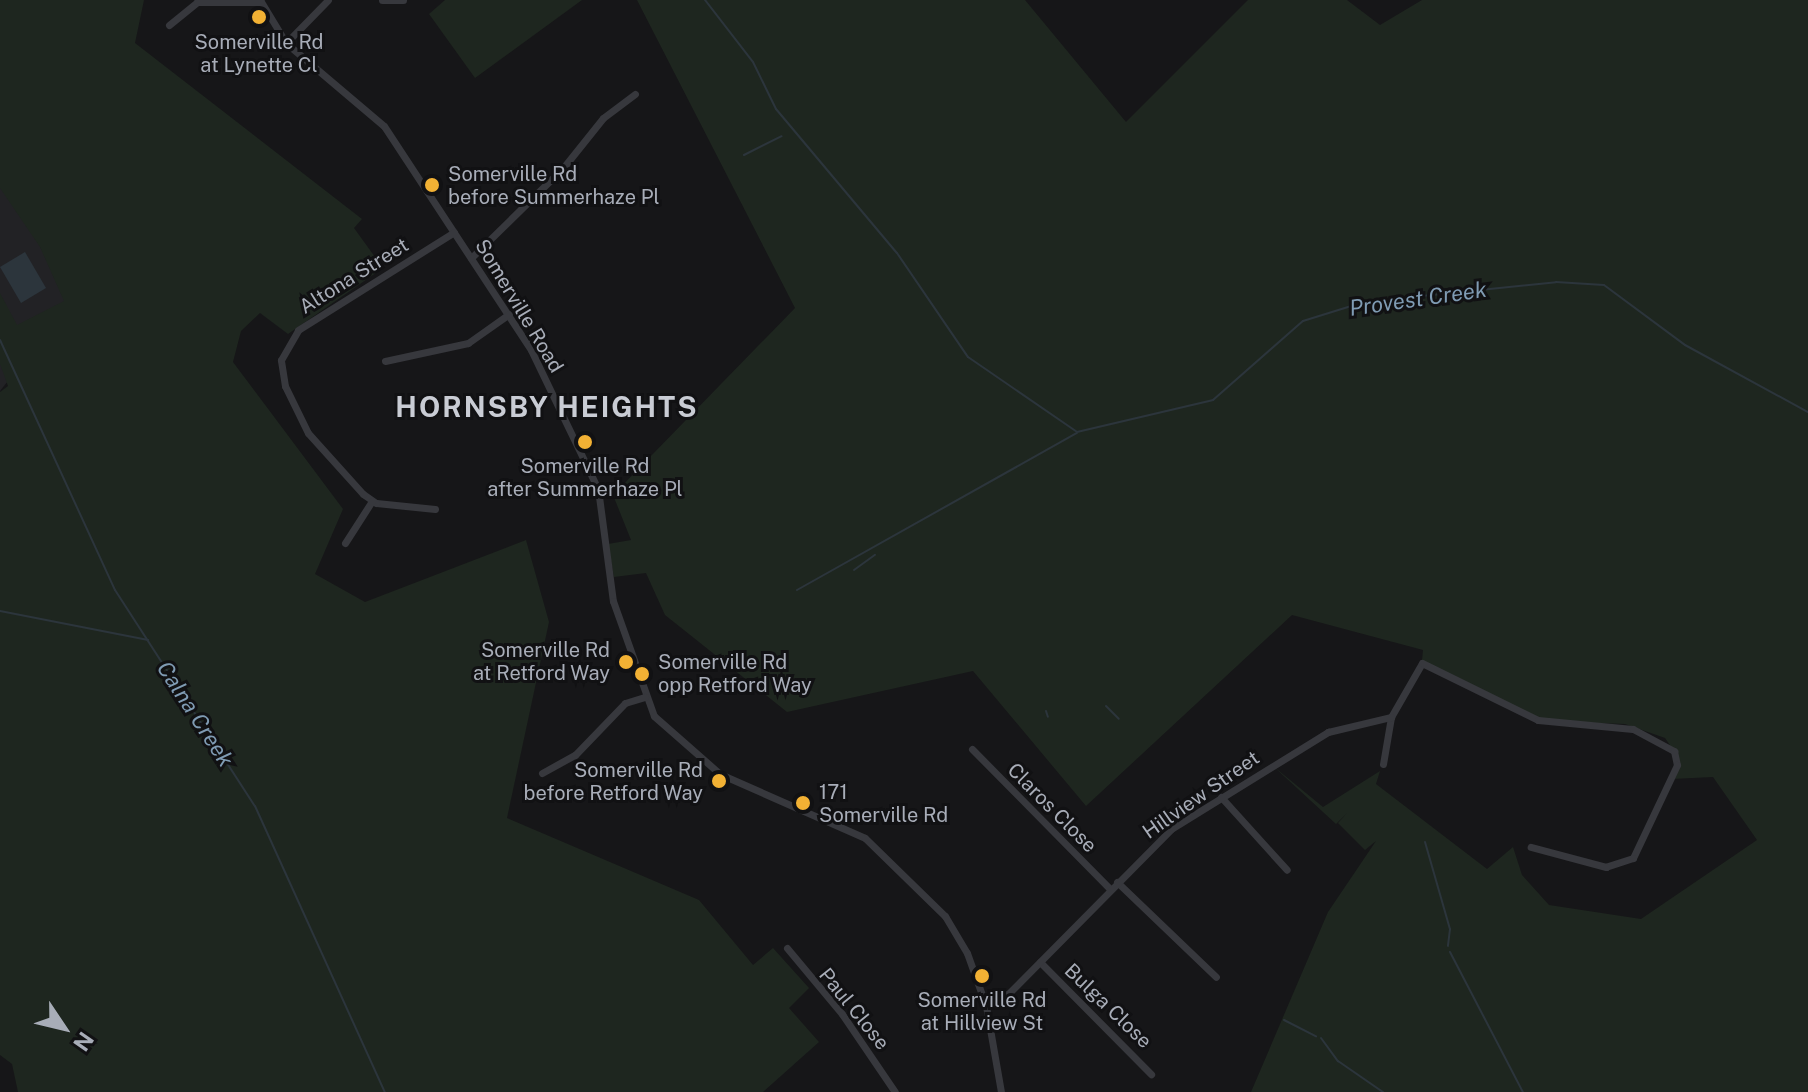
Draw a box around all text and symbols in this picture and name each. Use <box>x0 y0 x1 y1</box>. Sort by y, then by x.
marker: Somerville Rd at Lynette Cl <box>250 8 268 26</box>
place label: Somerville Rd at Lynette Cl <box>194 30 324 77</box>
place label: Somerville Rd before Summerhaze Pl <box>448 162 660 209</box>
marker: Somerville Rd before Summerhaze Pl <box>423 176 441 194</box>
street label: Altona Street <box>295 233 413 319</box>
street label: Somerville Road <box>470 235 568 377</box>
water label: Provest Creek <box>1348 276 1488 322</box>
district label: HORNSBY HEIGHTS <box>395 390 699 424</box>
marker: Somerville Rd after Summerhaze Pl <box>576 433 594 451</box>
place label: Somerville Rd after Summerhaze Pl <box>487 454 683 501</box>
place label: Somerville Rd at Retford Way <box>473 638 610 685</box>
place label: Somerville Rd opp Retford Way <box>658 650 812 697</box>
marker: Somerville Rd at Retford Way <box>617 653 635 671</box>
water label: Calna Creek <box>151 656 239 772</box>
marker: Somerville Rd opp Retford Way <box>633 665 651 683</box>
street label: Hillview Street <box>1138 746 1264 844</box>
place label: Somerville Rd before Retford Way <box>523 758 703 805</box>
street label: Claros Close <box>1002 758 1102 858</box>
marker: Somerville Rd before Retford Way <box>710 772 728 790</box>
place label: 171 Somerville Rd <box>819 780 948 827</box>
marker: 171 Somerville Rd <box>794 794 812 812</box>
street label: Bulga Close <box>1060 959 1156 1053</box>
street label: Paul Close <box>814 963 894 1055</box>
marker: Somerville Rd at Hillview St <box>973 967 991 985</box>
north arrow <box>24 988 104 1068</box>
place label: Somerville Rd at Hillview St <box>917 988 1047 1035</box>
text: N <box>68 1027 99 1056</box>

